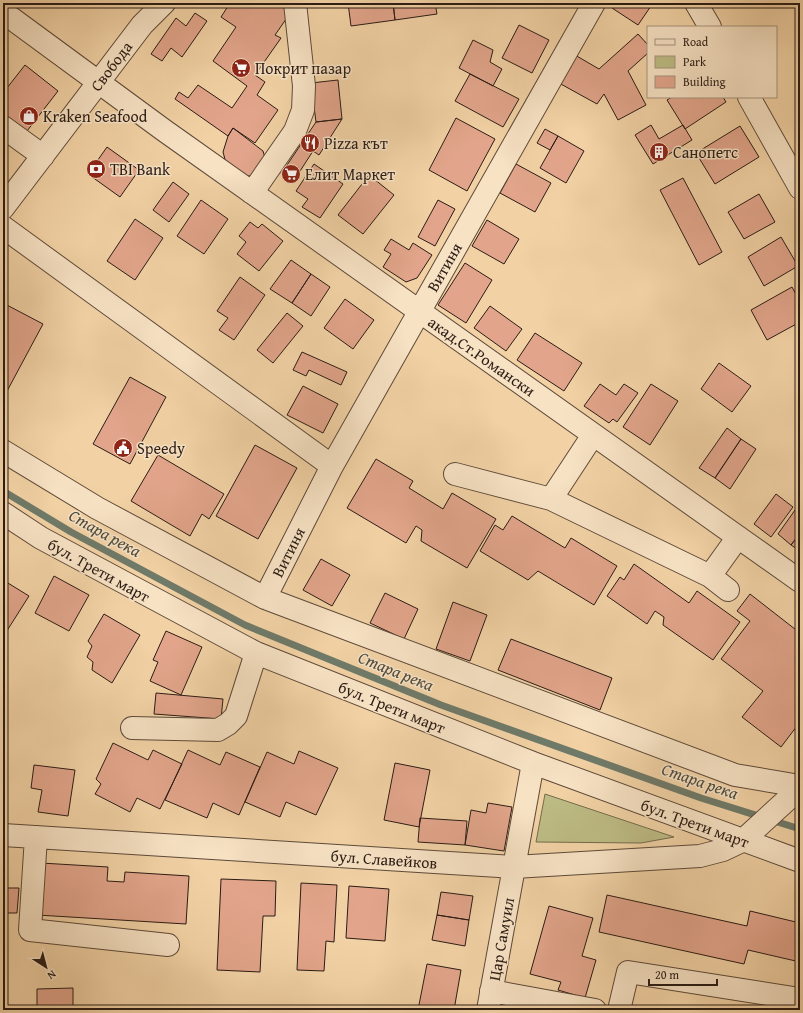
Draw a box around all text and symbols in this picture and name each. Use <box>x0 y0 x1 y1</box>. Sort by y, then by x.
legend <box>647 26 777 98</box>
text: Road <box>683 33 709 50</box>
street label: Свобода <box>84 36 138 96</box>
text: Park <box>683 53 707 70</box>
place label: Покрит пазар <box>255 56 351 80</box>
supermarket icon: Покрит пазар <box>230 57 252 79</box>
text: Building <box>683 73 726 90</box>
place label: Kraken Seafood <box>43 104 148 128</box>
shop icon: Kraken Seafood <box>18 105 40 127</box>
place label: Pizza кът <box>324 131 388 155</box>
restaurant icon: Pizza кът <box>299 132 321 154</box>
place label: Санопетс <box>673 140 738 164</box>
building icon: Санопетс <box>648 141 670 163</box>
place label: TBI Bank <box>110 157 171 181</box>
bank icon: TBI Bank <box>85 158 107 180</box>
place label: Елит Маркет <box>305 162 395 186</box>
supermarket icon: Елит Маркет <box>280 163 302 185</box>
street label: Витиня <box>420 238 468 296</box>
street label: акад.Ст.Романски <box>423 310 541 402</box>
place label: Speedy <box>137 436 185 460</box>
public building icon: Speedy <box>112 437 134 459</box>
water label: Стара река <box>64 502 146 563</box>
street label: Витиня <box>265 523 311 581</box>
street label: бул. Трети март <box>43 532 155 608</box>
water label: Стара река <box>355 644 438 697</box>
street label: бул. Трети март <box>335 675 450 740</box>
water label: Стара река <box>659 756 742 805</box>
street label: бул. Трети март <box>637 792 753 854</box>
street label: бул. Славейков <box>330 843 438 875</box>
street label: Цар Самуил <box>482 895 520 983</box>
north arrow <box>26 947 66 987</box>
scale bar <box>649 961 717 987</box>
text: N <box>44 966 60 984</box>
text: 20 m <box>655 966 679 983</box>

